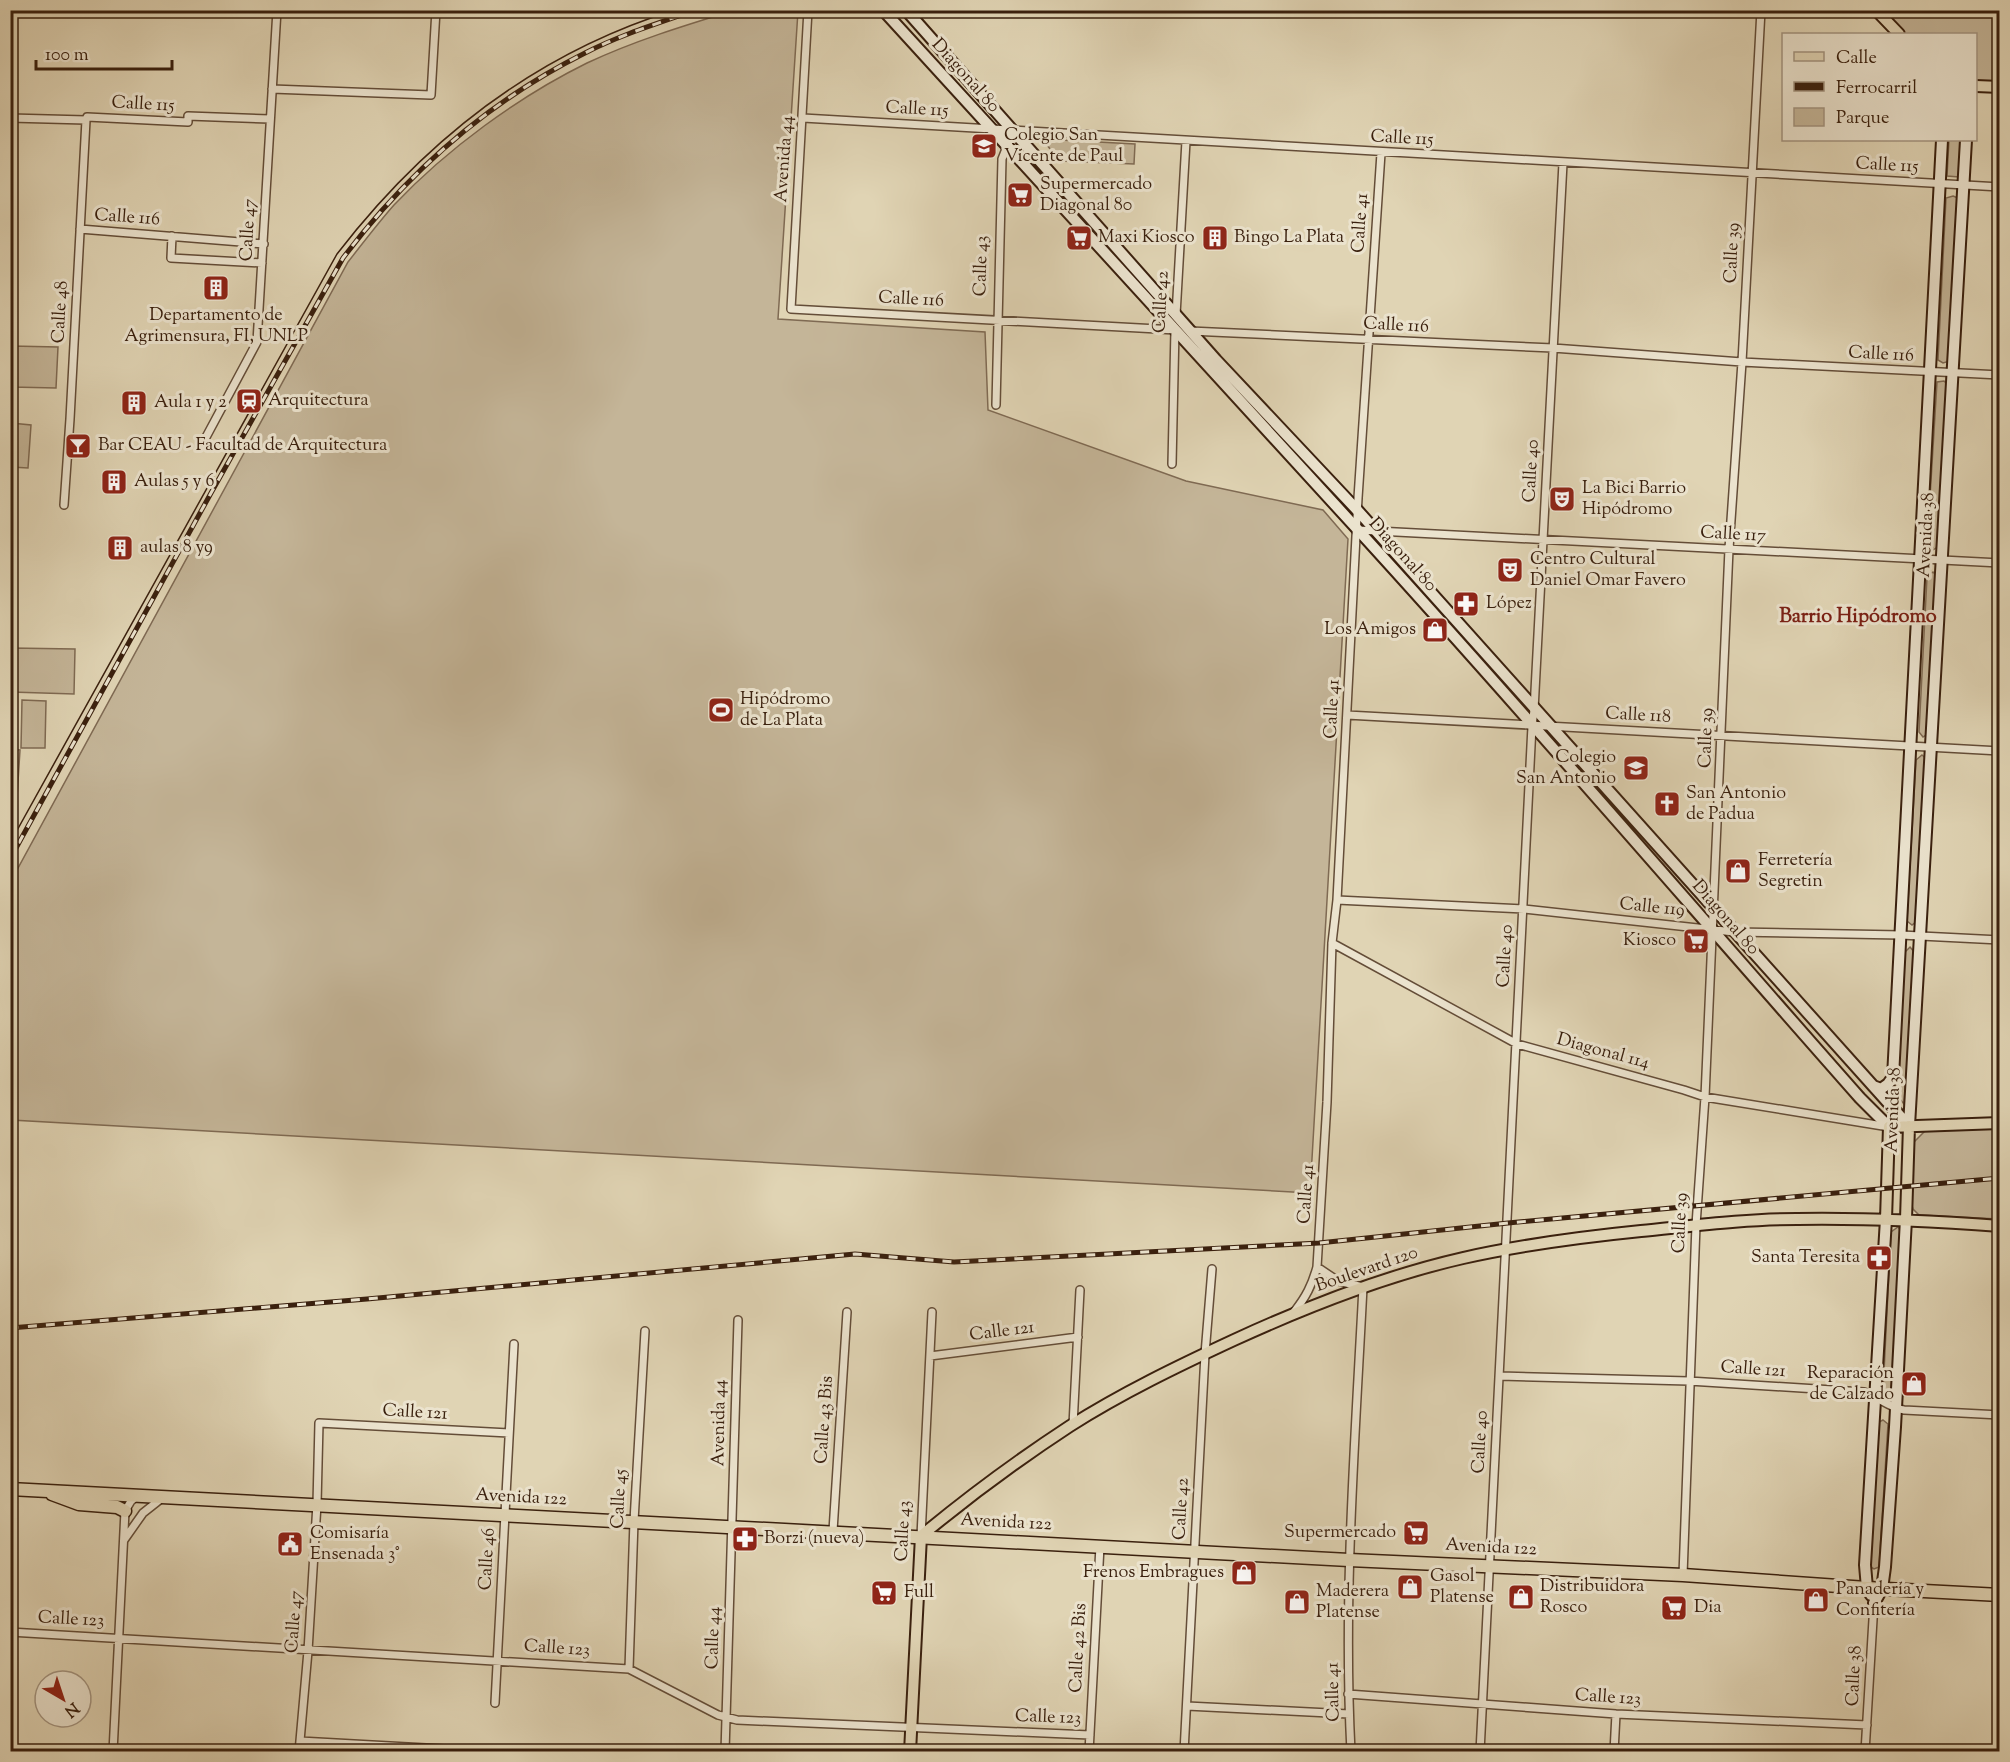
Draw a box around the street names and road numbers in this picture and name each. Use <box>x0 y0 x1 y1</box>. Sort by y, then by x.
street label: Diagonal 80 <box>924 33 1006 119</box>
street label: Calle 115 <box>111 90 175 120</box>
street label: Calle 115 <box>885 95 949 125</box>
street label: Avenida 44 <box>769 115 801 203</box>
street label: Calle 115 <box>1370 124 1434 154</box>
street label: Calle 115 <box>1855 151 1919 181</box>
street label: Calle 41 <box>1346 192 1376 254</box>
street label: Calle 47 <box>234 198 264 262</box>
street label: Calle 116 <box>93 203 161 233</box>
street label: Calle 39 <box>1718 222 1748 284</box>
street label: Calle 43 <box>968 235 996 297</box>
street label: Calle 42 <box>1147 270 1177 334</box>
street label: Calle 48 <box>46 280 76 344</box>
street label: Calle 116 <box>877 285 945 315</box>
street label: Calle 116 <box>1362 311 1430 341</box>
street label: Calle 116 <box>1847 340 1915 370</box>
street label: Calle 40 <box>1517 439 1547 503</box>
street label: Avenida 38 <box>1912 492 1942 578</box>
street label: Diagonal 80 <box>1361 512 1443 598</box>
street label: Calle 117 <box>1699 520 1767 550</box>
street label: Calle 41 <box>1318 678 1348 740</box>
street label: Calle 118 <box>1604 701 1672 731</box>
street label: Calle 39 <box>1693 707 1721 769</box>
street label: Diagonal 80 <box>1685 875 1765 961</box>
street label: Calle 119 <box>1618 892 1686 924</box>
street label: Calle 40 <box>1491 924 1521 988</box>
street label: Diagonal 114 <box>1554 1027 1652 1077</box>
street label: Avenida 38 <box>1880 1067 1908 1153</box>
street label: Calle 41 <box>1292 1163 1322 1225</box>
street label: Calle 39 <box>1666 1192 1696 1254</box>
street label: Boulevard 120 <box>1312 1240 1422 1300</box>
street label: Calle 121 <box>968 1315 1036 1349</box>
street label: Calle 121 <box>1720 1355 1786 1385</box>
street label: Calle 43 Bis <box>809 1375 841 1465</box>
street label: Avenida 44 <box>706 1379 734 1467</box>
street label: Calle 121 <box>382 1398 448 1428</box>
street label: Calle 40 <box>1466 1410 1496 1474</box>
street label: Calle 45 <box>605 1468 635 1530</box>
street label: Calle 42 <box>1167 1477 1197 1541</box>
street label: Avenida 122 <box>474 1483 568 1513</box>
street label: Calle 43 <box>889 1500 919 1562</box>
street label: Avenida 122 <box>959 1508 1053 1538</box>
street label: Calle 46 <box>473 1527 503 1591</box>
street label: Avenida 122 <box>1444 1533 1538 1563</box>
street label: Calle 47 <box>280 1590 310 1654</box>
street label: Calle 42 Bis <box>1064 1603 1094 1693</box>
street label: Calle 123 <box>37 1605 105 1635</box>
street label: Calle 44 <box>700 1606 728 1670</box>
street label: Calle 123 <box>523 1634 591 1664</box>
street label: Calle 38 <box>1840 1645 1870 1707</box>
street label: Calle 41 <box>1320 1662 1348 1722</box>
street label: Calle 123 <box>1574 1683 1642 1713</box>
street label: Calle 123 <box>1014 1704 1082 1732</box>

